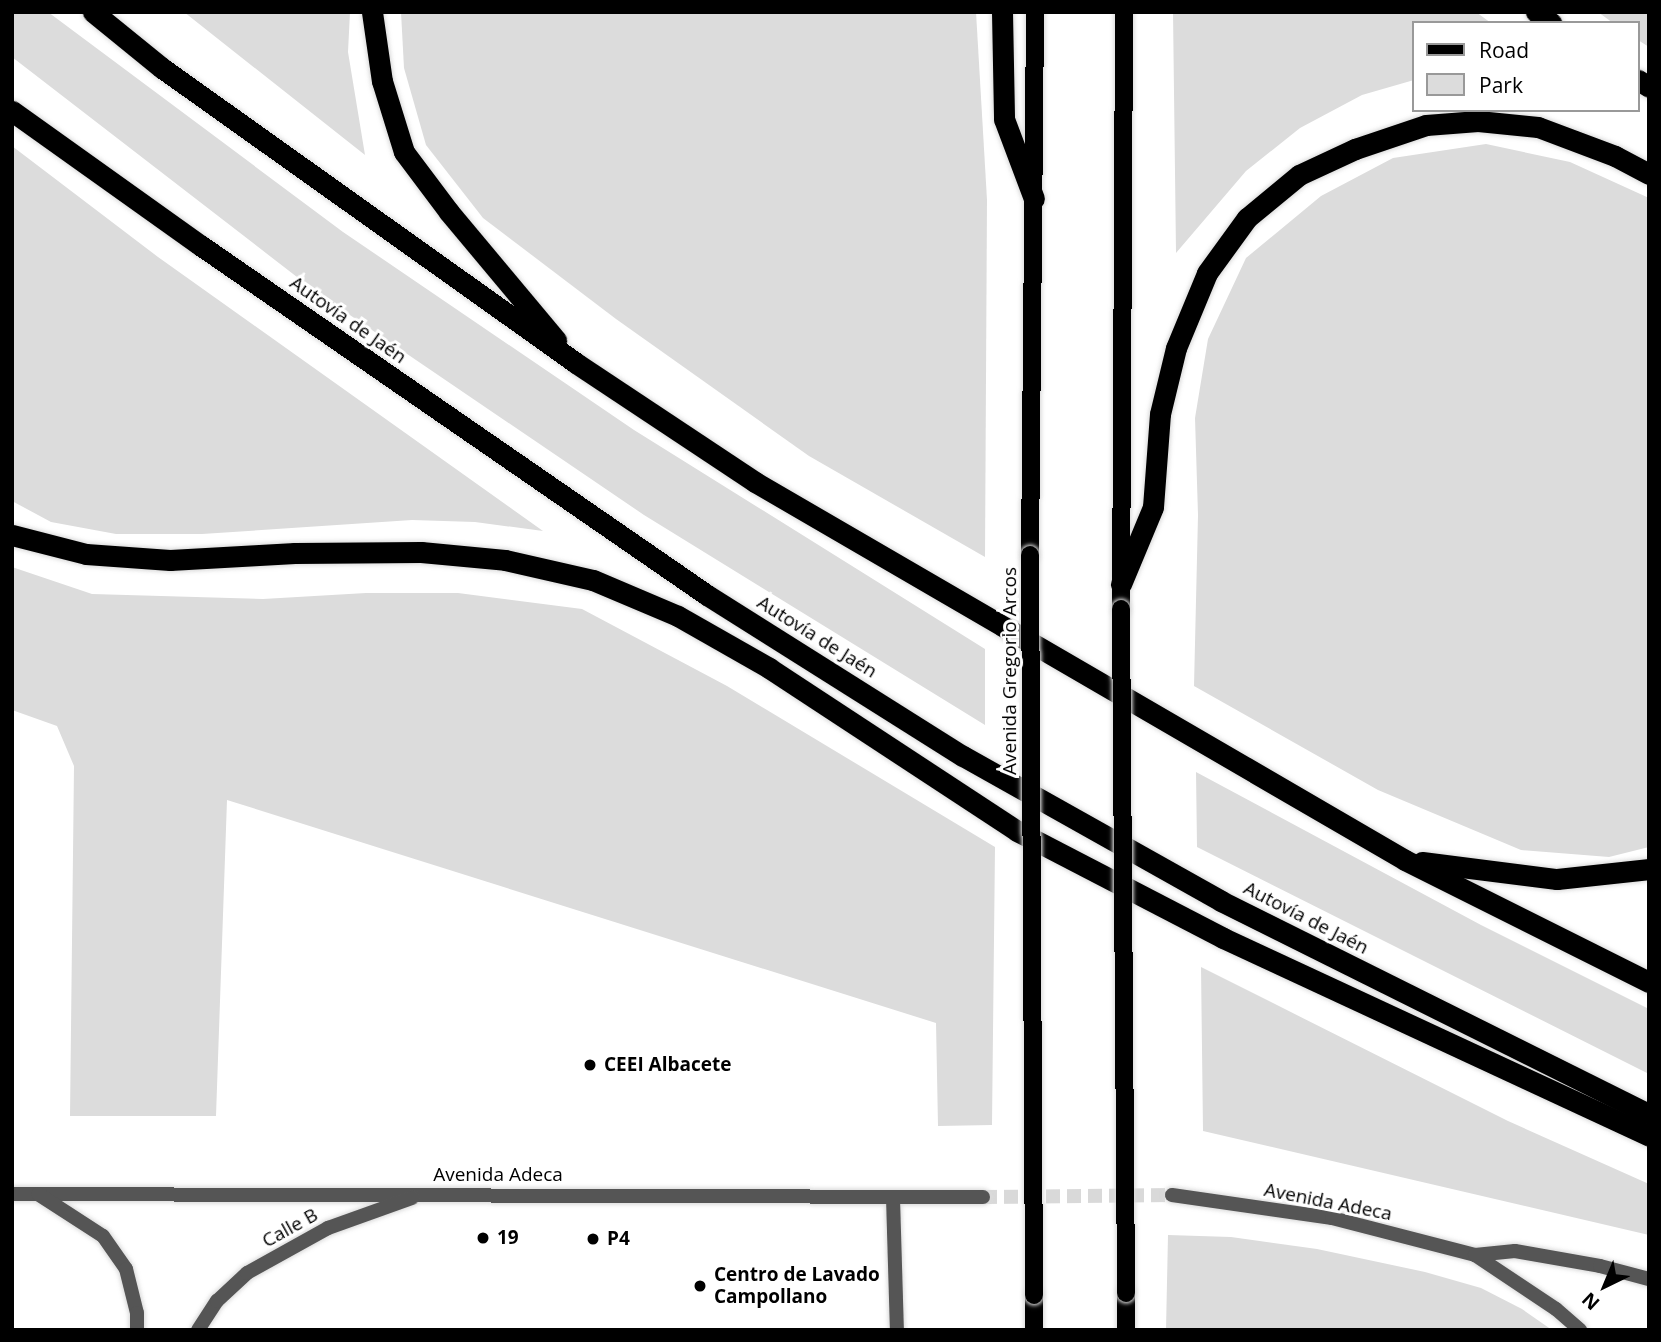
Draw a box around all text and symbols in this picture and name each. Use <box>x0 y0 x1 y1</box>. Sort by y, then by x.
legend <box>1412 21 1640 112</box>
text: Road <box>1479 36 1529 64</box>
text: Park <box>1479 71 1523 99</box>
street label: Autovía de Jaén <box>285 271 411 369</box>
street label: Avenida Gregorio Arcos <box>999 567 1021 775</box>
street label: Autovía de Jaén <box>753 591 881 683</box>
street label: Autovía de Jaén <box>1240 877 1372 959</box>
place label: CEEI Albacete <box>604 1054 731 1076</box>
marker: CEEI Albacete <box>582 1057 598 1073</box>
street label: Avenida Adeca <box>433 1164 563 1186</box>
street label: Avenida Adeca <box>1262 1178 1394 1226</box>
street label: Calle B <box>258 1203 322 1253</box>
place label: 19 <box>497 1227 519 1249</box>
place label: P4 <box>607 1228 630 1250</box>
marker: 19 <box>475 1230 491 1246</box>
marker: P4 <box>585 1231 601 1247</box>
north arrow <box>1570 1251 1640 1321</box>
place label: Centro de Lavado Campollano <box>714 1264 880 1308</box>
marker: Centro de Lavado Campollano <box>692 1278 708 1294</box>
text: N <box>1576 1287 1605 1316</box>

